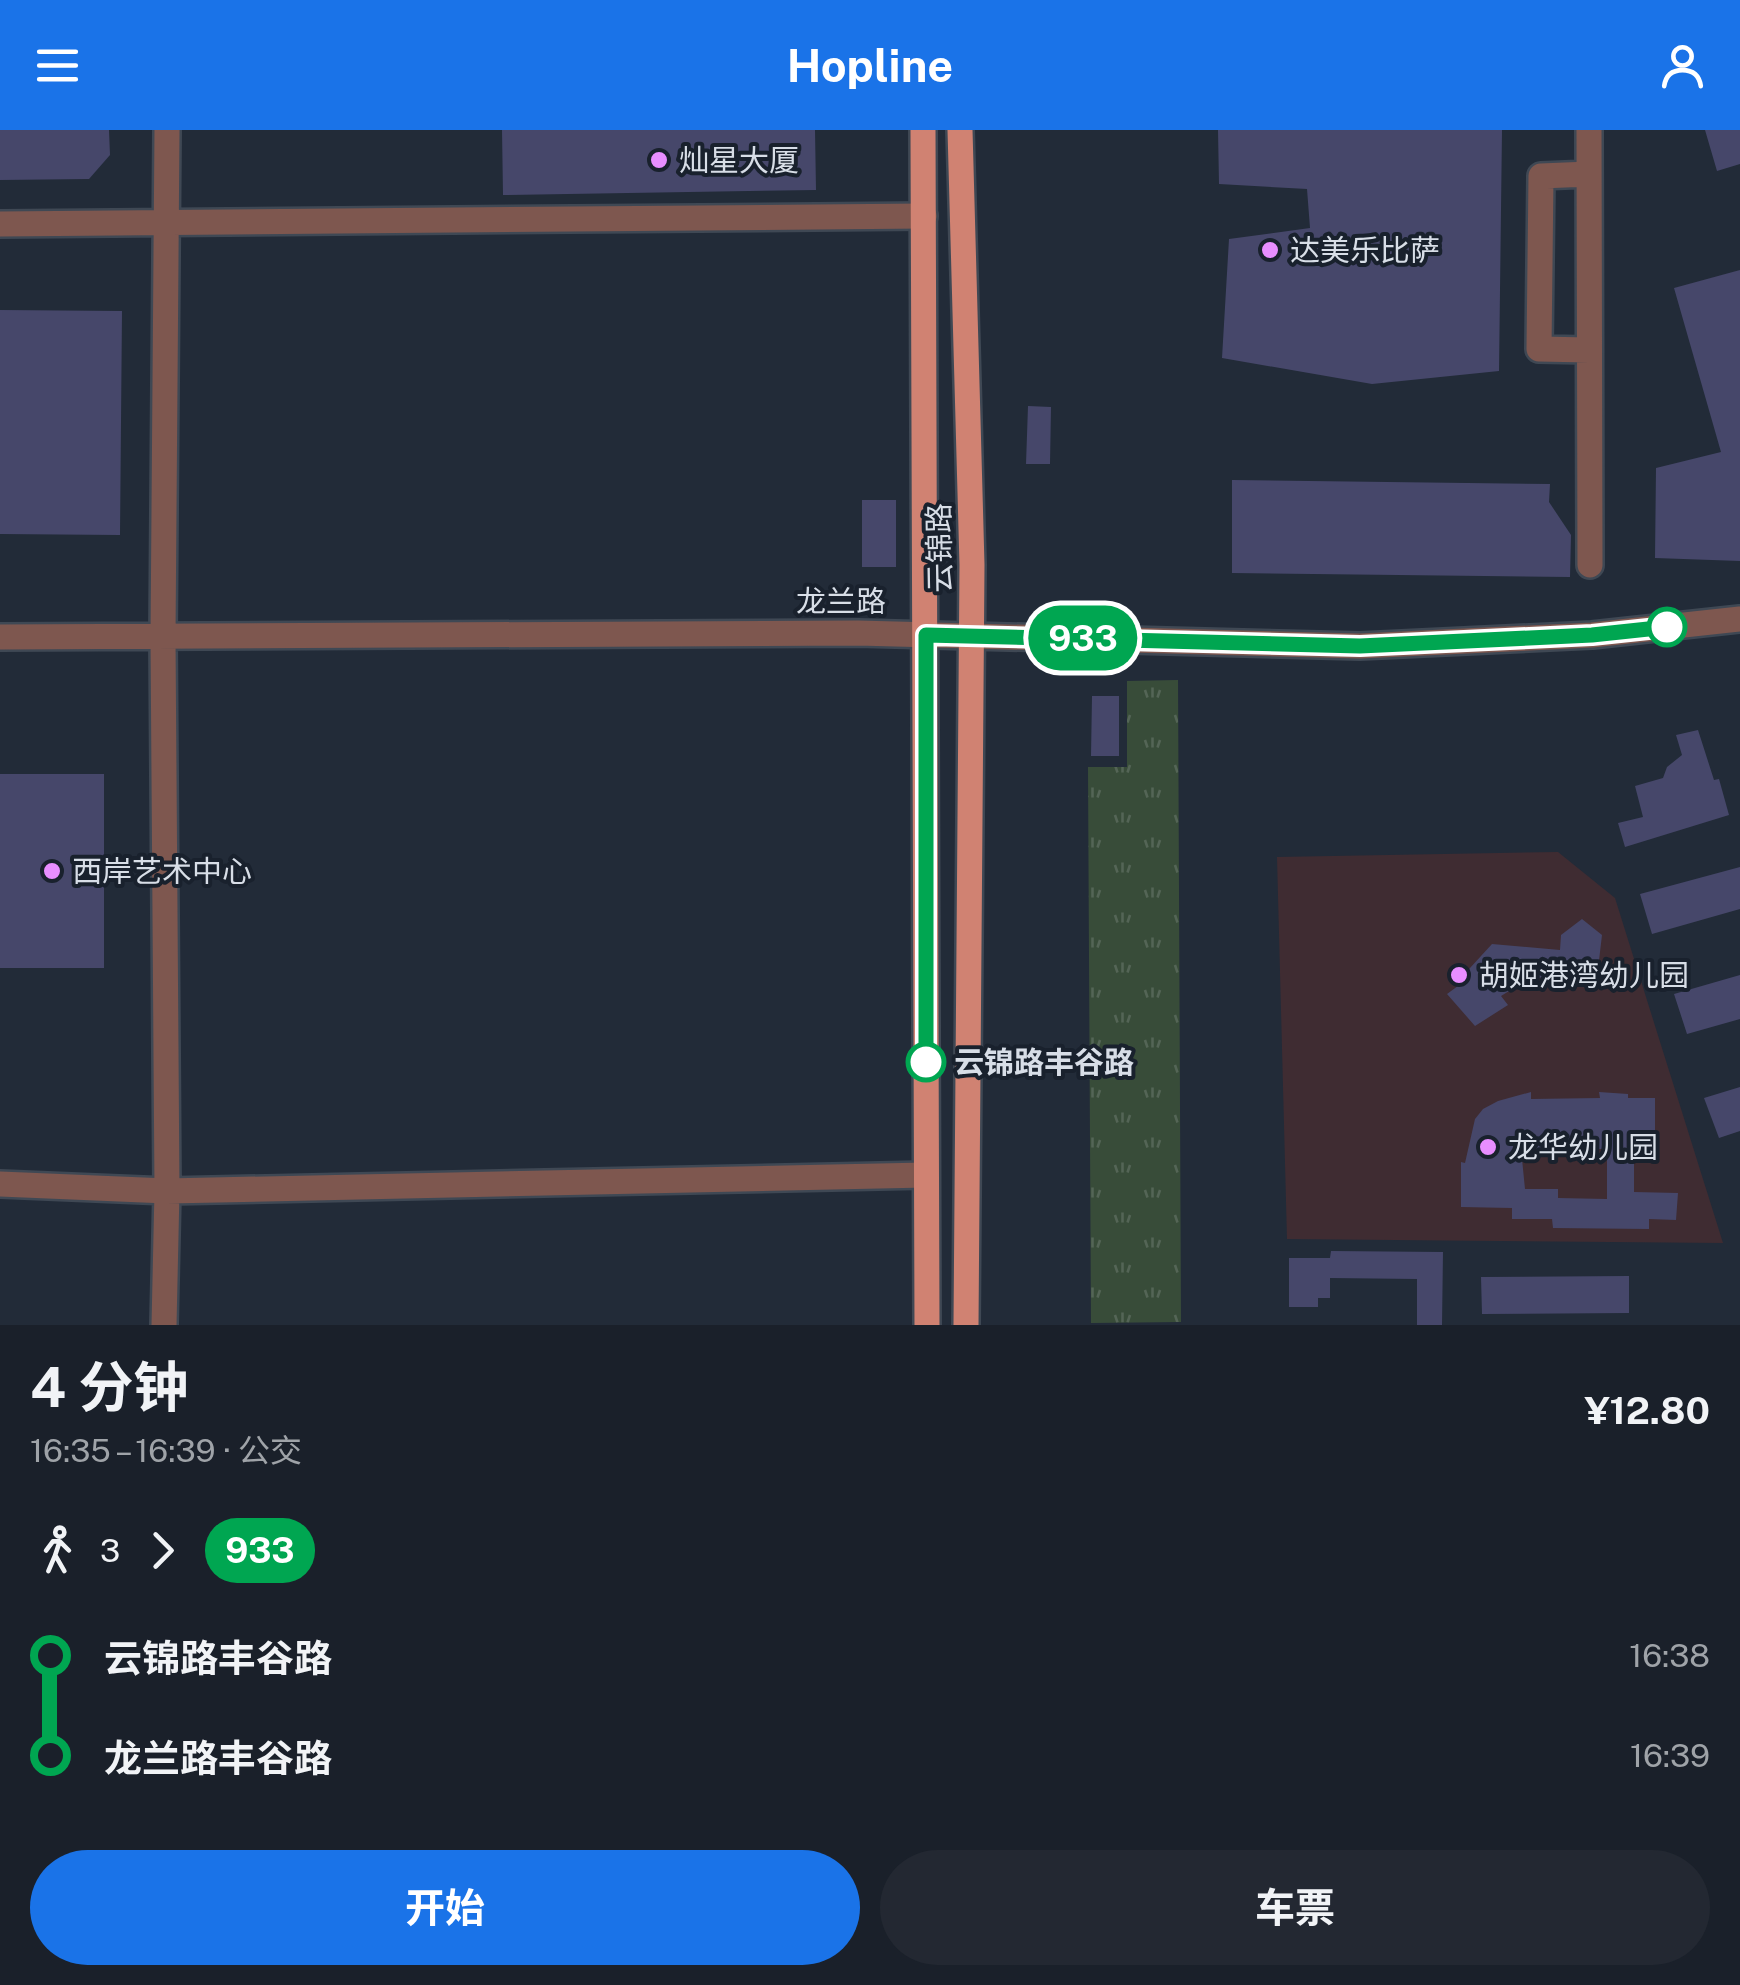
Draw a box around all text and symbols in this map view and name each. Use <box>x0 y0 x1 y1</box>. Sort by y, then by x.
icon: menu <box>30 38 85 93</box>
icon: person <box>1655 38 1710 93</box>
text: Hopline <box>787 39 953 92</box>
place label: 灿星大厦 <box>679 142 799 178</box>
marker: 灿星大厦 <box>648 149 670 171</box>
place label: 达美乐比萨 <box>1290 232 1440 268</box>
marker: 达美乐比萨 <box>1259 239 1281 261</box>
street label: 云锦路 <box>920 503 958 593</box>
street label: 龙兰路 <box>796 583 886 619</box>
line badge: 933 <box>1026 606 1140 670</box>
unlabelled marker <box>1648 608 1686 646</box>
text: 933 <box>1048 618 1118 659</box>
place label: 西岸艺术中心 <box>72 853 252 889</box>
marker: 西岸艺术中心 <box>41 860 63 882</box>
place label: 胡姬港湾幼儿园 <box>1479 957 1689 993</box>
marker: 胡姬港湾幼儿园 <box>1448 964 1470 986</box>
marker: 云锦路丰谷路 <box>907 1043 945 1081</box>
place label: 云锦路丰谷路 <box>954 1044 1134 1080</box>
place label: 龙华幼儿园 <box>1508 1129 1658 1165</box>
marker: 龙华幼儿园 <box>1477 1136 1499 1158</box>
text: 4 分钟 <box>30 1355 188 1419</box>
text: ¥12.80 <box>1584 1388 1710 1433</box>
text: 16:35 – 16:39 · 公交 <box>30 1432 302 1469</box>
icon: walk <box>30 1523 85 1578</box>
icon: forward <box>135 1523 190 1578</box>
text: 933 <box>225 1530 295 1571</box>
text: 3 <box>100 1532 120 1569</box>
text: 云锦路丰谷路 <box>104 1636 332 1681</box>
text: 16:38 <box>1629 1637 1710 1674</box>
text: 龙兰路丰谷路 <box>104 1736 332 1781</box>
text: 16:39 <box>1630 1737 1710 1774</box>
button: 开始 <box>30 1850 860 1965</box>
button: 车票 <box>880 1850 1710 1965</box>

